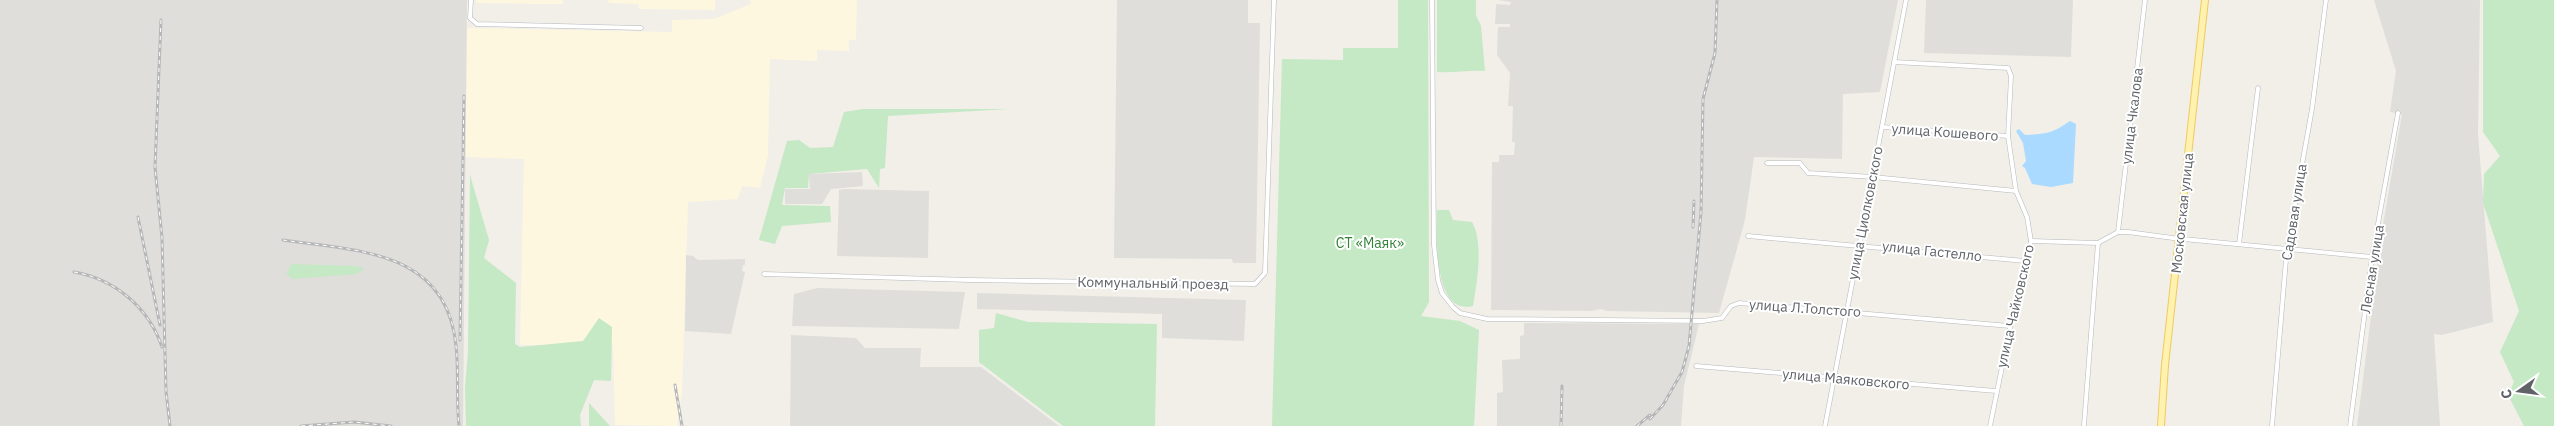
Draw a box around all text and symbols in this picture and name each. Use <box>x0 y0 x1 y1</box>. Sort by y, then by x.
street label: улица Чкалова <box>2117 66 2147 165</box>
street label: улица Кошевого <box>1891 119 1999 145</box>
street label: улица Циолковского <box>1843 145 1887 281</box>
street label: Московская улица <box>2167 151 2197 274</box>
street label: Садовая улица <box>2277 162 2311 262</box>
street label: Лесная улица <box>2356 223 2388 315</box>
park label: СТ «Маяк» <box>1336 234 1404 252</box>
street label: улица Гастелло <box>1881 237 1983 265</box>
street label: улица Чайковского <box>1992 242 2038 369</box>
street label: Коммунальный проезд <box>1077 273 1229 293</box>
street label: улица Л.Толстого <box>1748 295 1862 321</box>
street label: улица Маяковского <box>1782 364 1910 394</box>
north arrow <box>2494 366 2544 416</box>
text: С <box>2497 388 2516 401</box>

